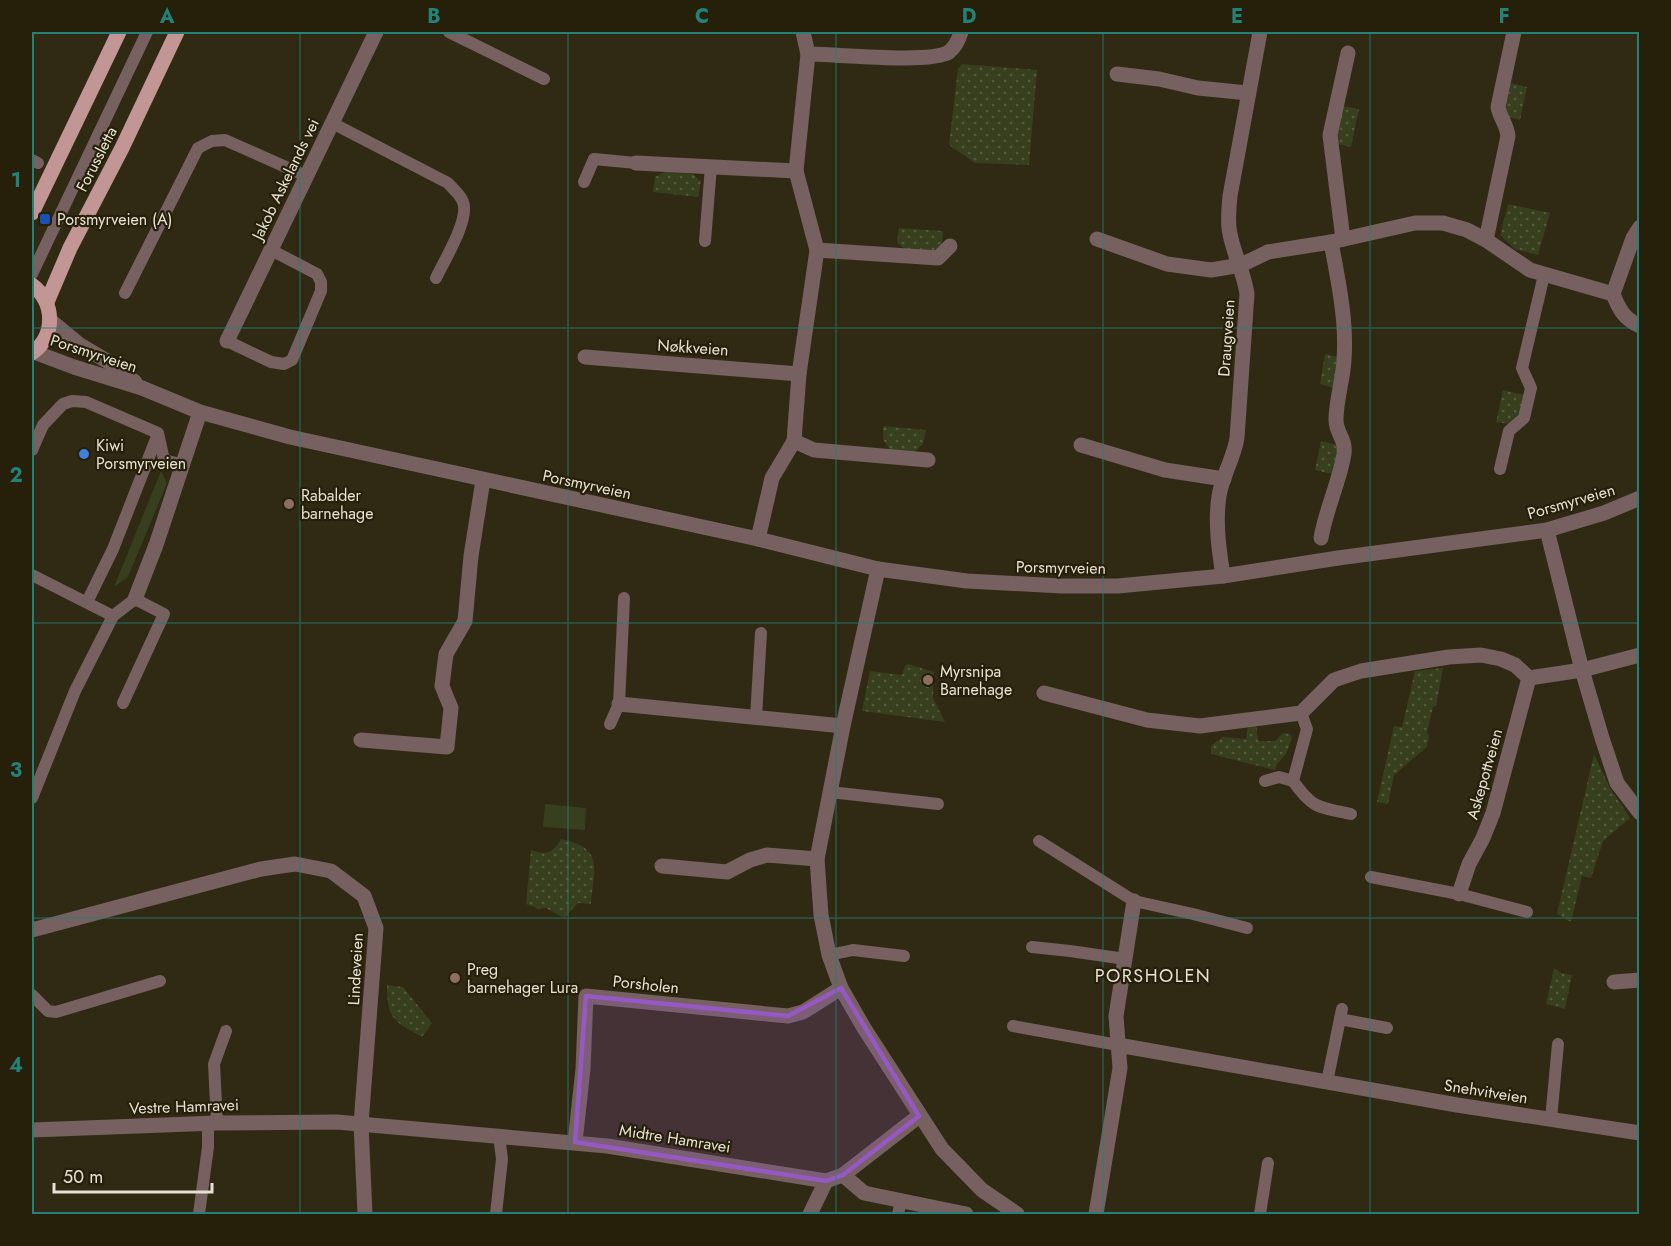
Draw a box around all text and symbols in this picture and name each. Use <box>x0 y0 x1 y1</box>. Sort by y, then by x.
text: A <box>159 2 175 31</box>
text: B <box>427 2 441 31</box>
text: C <box>695 2 709 31</box>
text: D <box>962 2 976 31</box>
text: E <box>1231 2 1243 31</box>
text: F <box>1498 2 1510 31</box>
street label: Jakob Askelands vei <box>245 115 325 246</box>
street label: Forussletta <box>70 123 123 196</box>
text: 1 <box>11 166 21 195</box>
place label: Porsmyrveien (A) <box>57 208 173 231</box>
marker: Porsmyrveien (A) <box>38 212 52 226</box>
street label: Draugveien <box>1212 299 1241 377</box>
street label: Porsmyrveien <box>47 329 140 378</box>
street label: Nøkkveien <box>657 334 729 361</box>
place label: Kiwi Porsmyrveien <box>96 434 186 475</box>
marker: Kiwi Porsmyrveien <box>77 447 91 461</box>
text: 2 <box>9 461 23 490</box>
street label: Porsmyrveien <box>540 464 633 505</box>
street label: Porsmyrveien <box>1525 478 1618 525</box>
place label: Rabalder barnehage <box>301 484 373 525</box>
marker: Rabalder barnehage <box>282 497 296 511</box>
street label: Porsmyrveien <box>1016 555 1106 580</box>
place label: Myrsnipa Barnehage <box>940 660 1012 701</box>
marker: Myrsnipa Barnehage <box>921 673 935 687</box>
street label: Askepottveien <box>1461 726 1508 822</box>
text: 3 <box>10 756 22 785</box>
street label: Lindeveien <box>342 932 369 1006</box>
place label: Preg barnehager Lura <box>467 958 578 999</box>
district label: PORSHOLEN <box>1095 963 1211 989</box>
street label: Porsholen <box>612 970 680 999</box>
marker: Preg barnehager Lura <box>448 971 462 985</box>
text: 4 <box>9 1051 23 1080</box>
street label: Snehvitveien <box>1442 1074 1530 1109</box>
street label: Vestre Hamravei <box>129 1093 239 1120</box>
street label: Midtre Hamravei <box>618 1118 732 1159</box>
scale bar <box>54 1156 212 1194</box>
text: 50 m <box>63 1164 103 1190</box>

